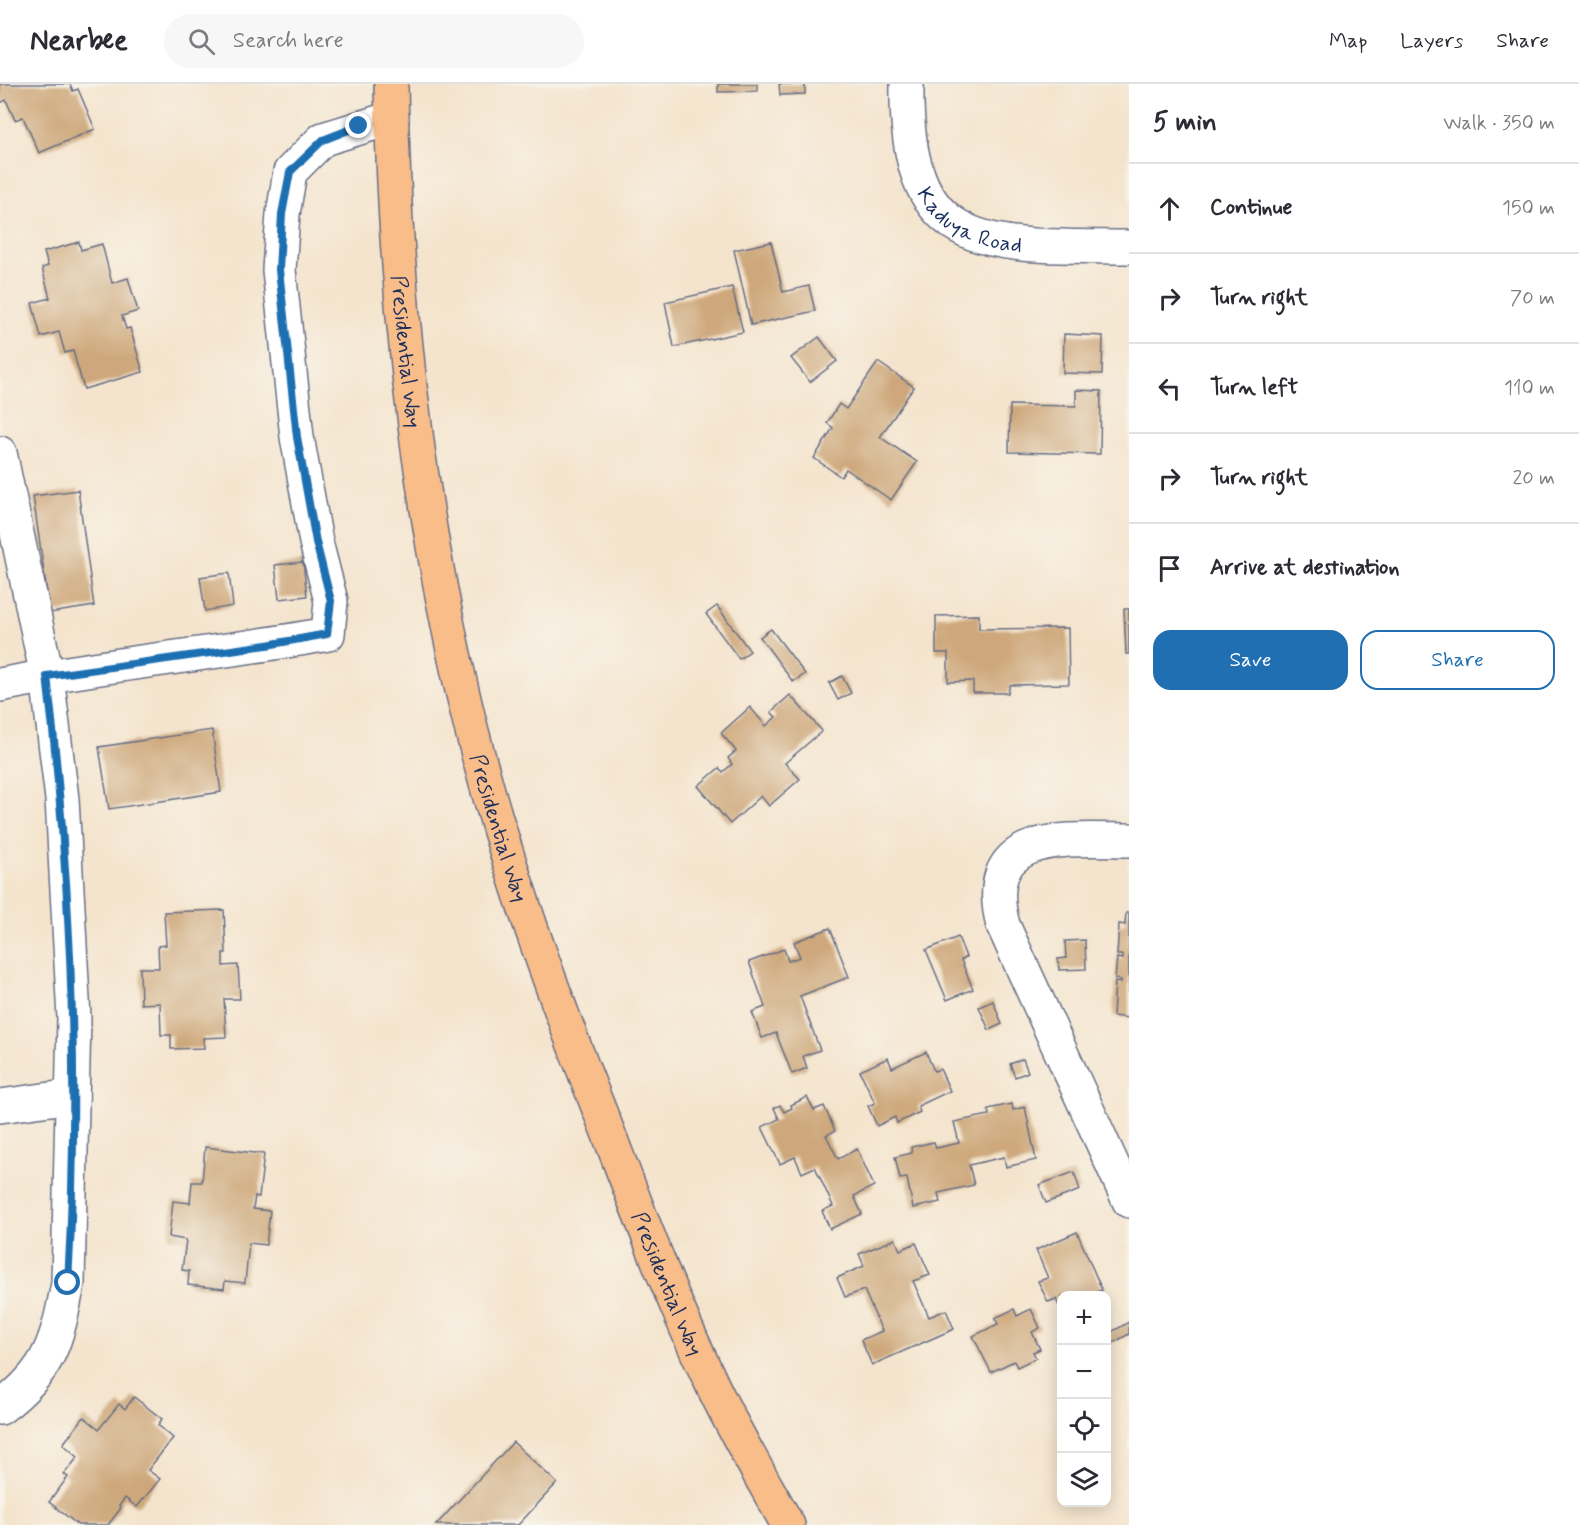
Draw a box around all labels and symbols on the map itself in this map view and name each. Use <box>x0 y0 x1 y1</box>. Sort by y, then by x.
route end <box>345 112 371 138</box>
street label: Kaduya Road <box>910 182 1024 260</box>
street label: Presidential Way <box>384 274 427 430</box>
street label: Presidential Way <box>462 751 534 906</box>
street label: Presidential Way <box>624 1208 709 1361</box>
route start <box>54 1269 80 1295</box>

